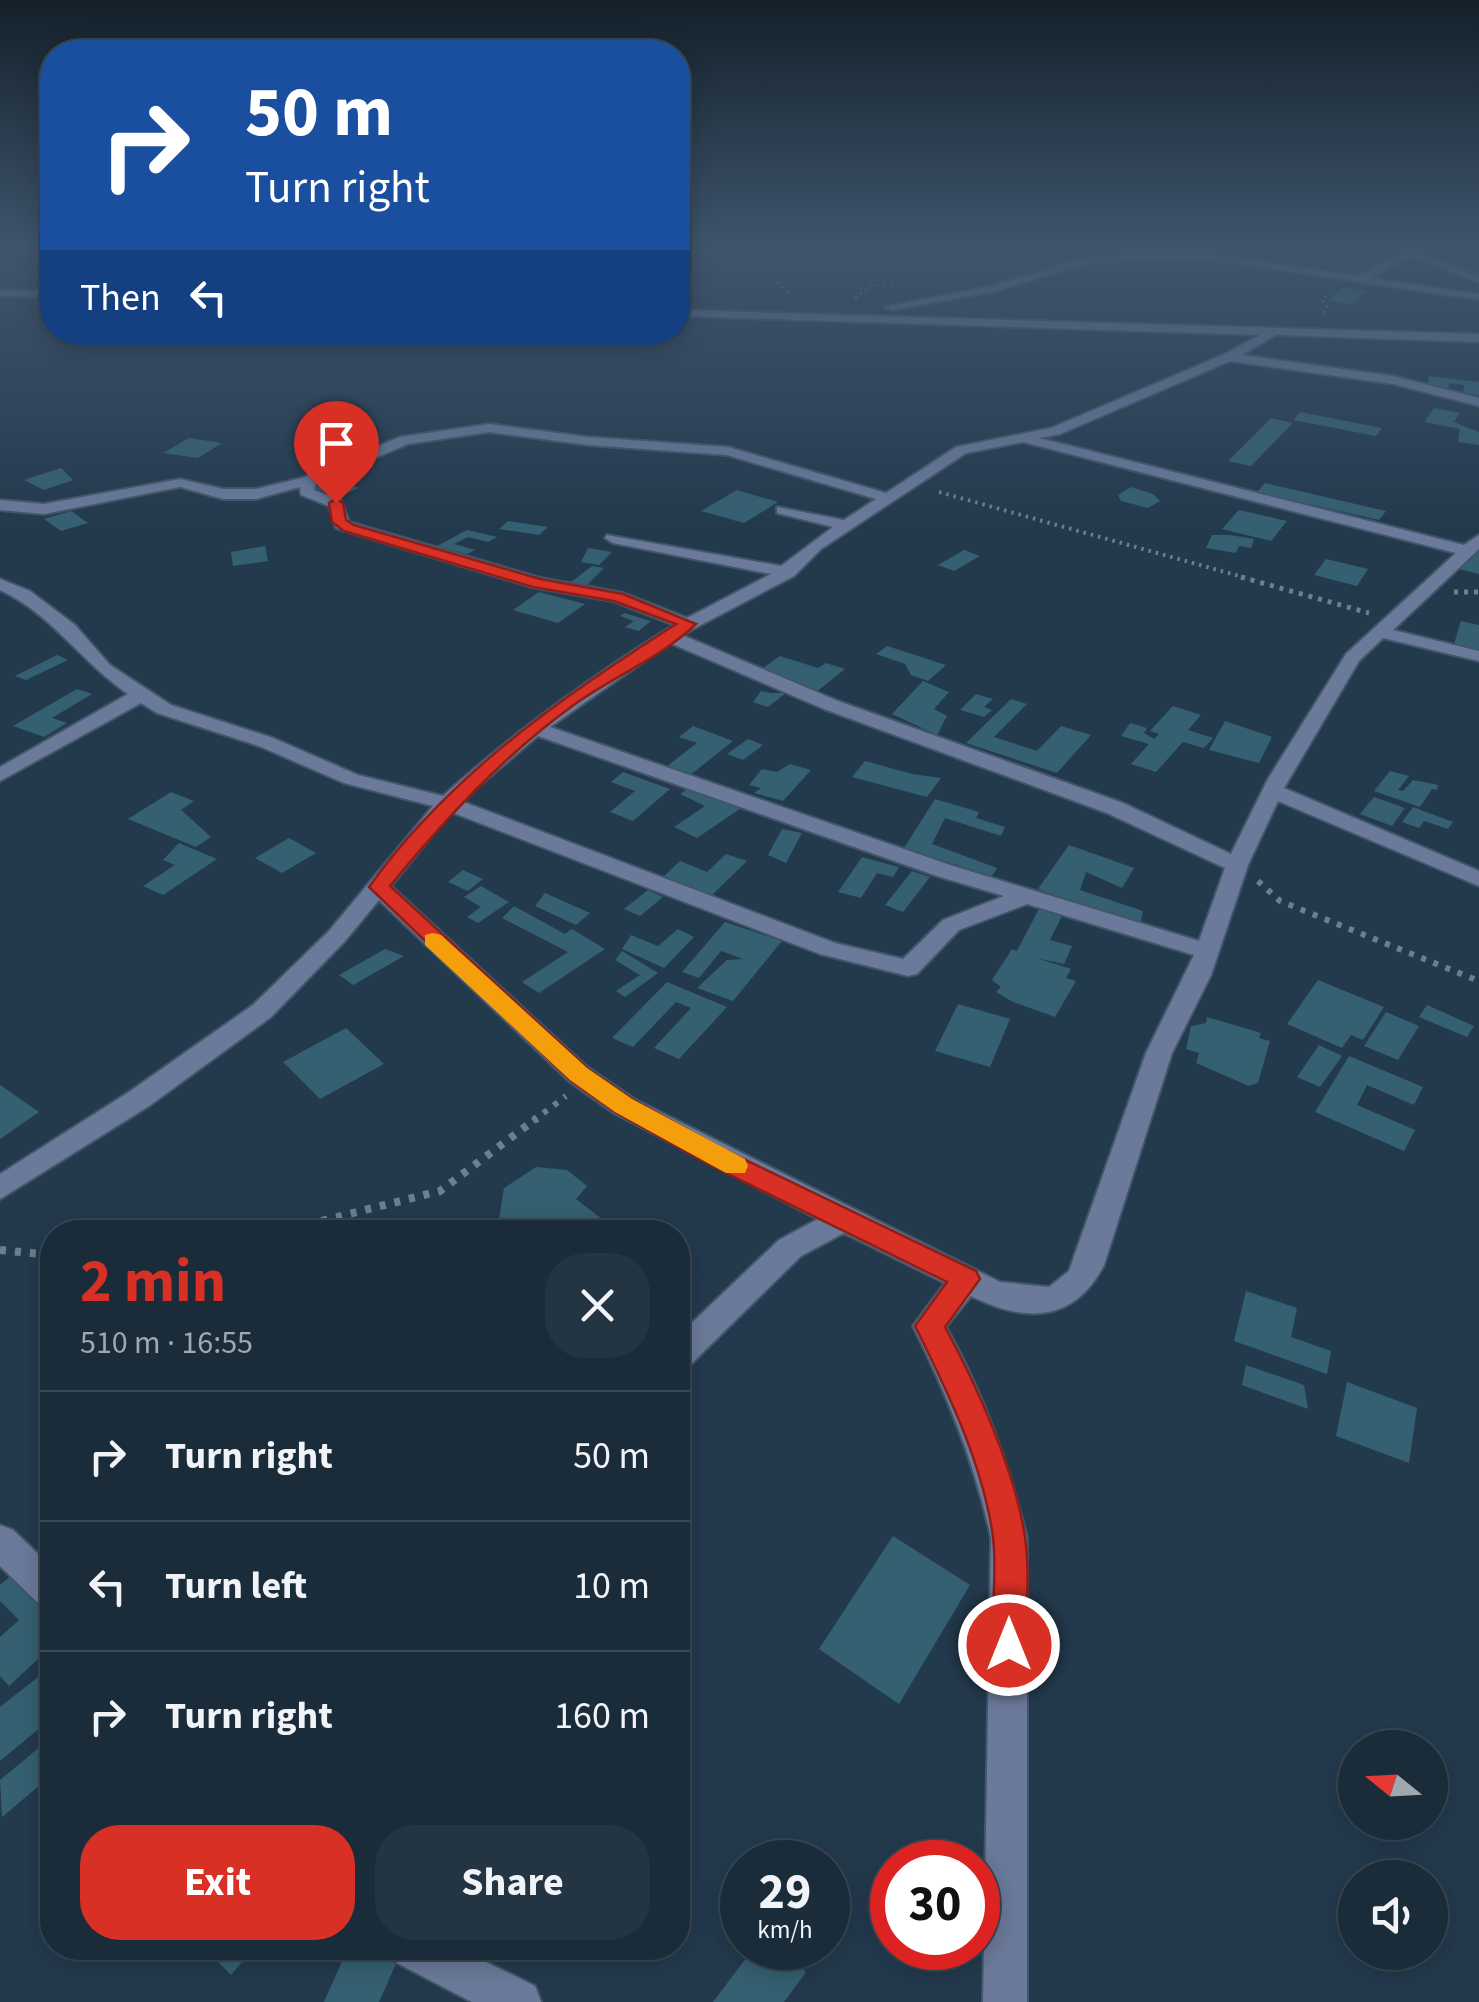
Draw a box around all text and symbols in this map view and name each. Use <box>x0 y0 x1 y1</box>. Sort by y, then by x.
text: 50 m <box>245 63 393 163</box>
icon: right <box>80 80 210 210</box>
text: Turn right <box>245 156 430 220</box>
icon: left <box>181 270 236 325</box>
text: Then <box>80 271 161 325</box>
pin <box>294 401 379 504</box>
icon: arrive <box>309 416 364 471</box>
text: 2 min <box>80 1240 226 1325</box>
button: close <box>545 1253 650 1358</box>
text: 510 m · 16:55 <box>80 1320 253 1366</box>
icon: right <box>80 1429 135 1484</box>
text: Turn right <box>165 1429 333 1483</box>
text: 50 m <box>573 1429 650 1483</box>
icon: left <box>80 1559 135 1614</box>
text: Turn left <box>165 1559 307 1613</box>
text: 10 m <box>573 1559 650 1613</box>
position arrow <box>957 1593 1061 1697</box>
icon: right <box>80 1689 135 1744</box>
text: Turn right <box>165 1689 333 1743</box>
text: 160 m <box>554 1689 650 1743</box>
north arrow <box>1338 1730 1448 1840</box>
map controls <box>1338 1730 1448 1970</box>
button: Exit <box>80 1825 355 1940</box>
button: Share <box>375 1825 650 1940</box>
speed limit sign: 30 <box>870 1840 1000 1970</box>
text: 29 <box>759 1857 811 1928</box>
button: sound <box>1338 1860 1448 1970</box>
text: km/h <box>757 1912 813 1948</box>

